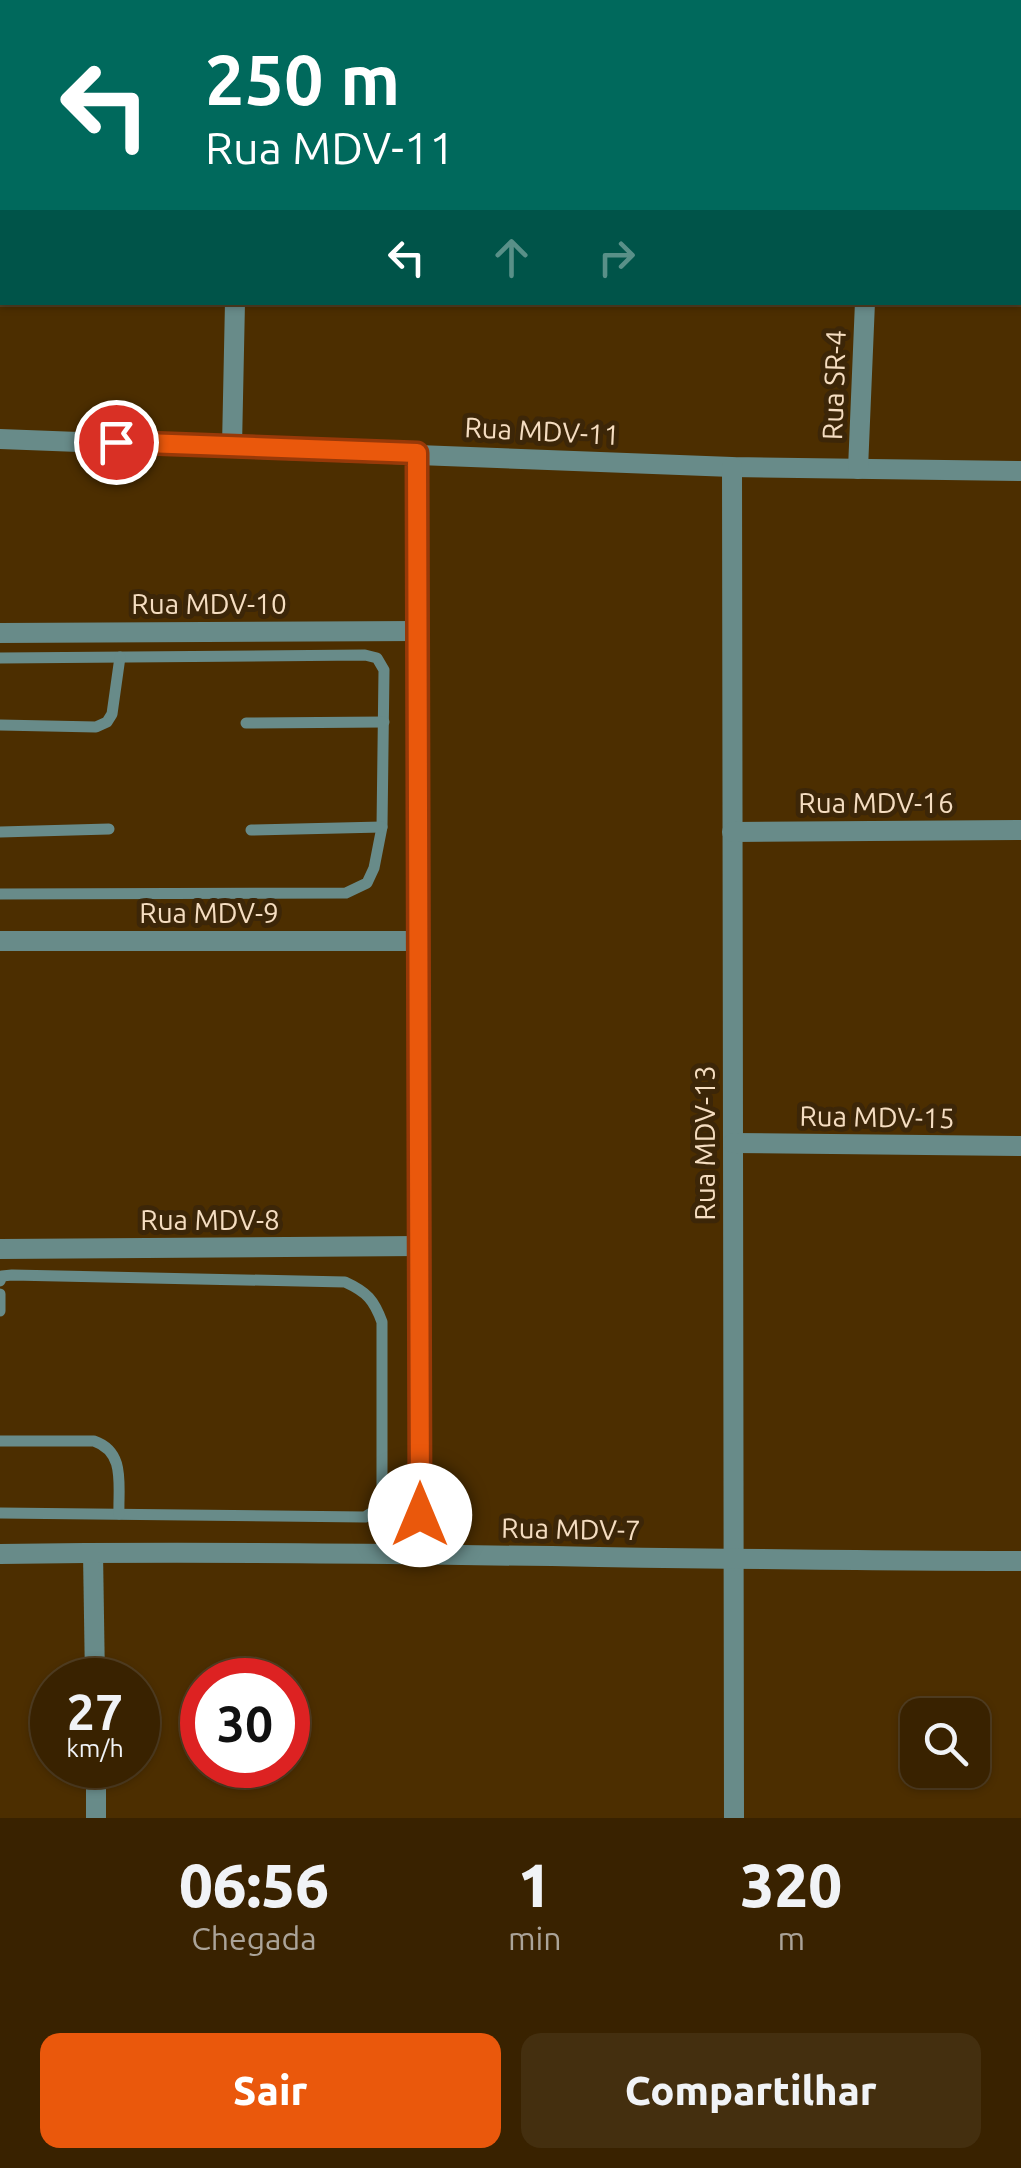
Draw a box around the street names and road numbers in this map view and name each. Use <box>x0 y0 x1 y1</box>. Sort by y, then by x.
street label: Rua SR-4 <box>816 329 851 441</box>
street label: Rua MDV-11 <box>464 411 620 450</box>
street label: Rua MDV-10 <box>131 588 287 619</box>
street label: Rua MDV-16 <box>798 787 954 818</box>
street label: Rua MDV-9 <box>139 897 279 928</box>
street label: Rua MDV-13 <box>689 1065 720 1221</box>
street label: Rua MDV-15 <box>799 1100 955 1133</box>
street label: Rua MDV-8 <box>140 1204 280 1235</box>
street label: Rua MDV-7 <box>501 1512 641 1545</box>

